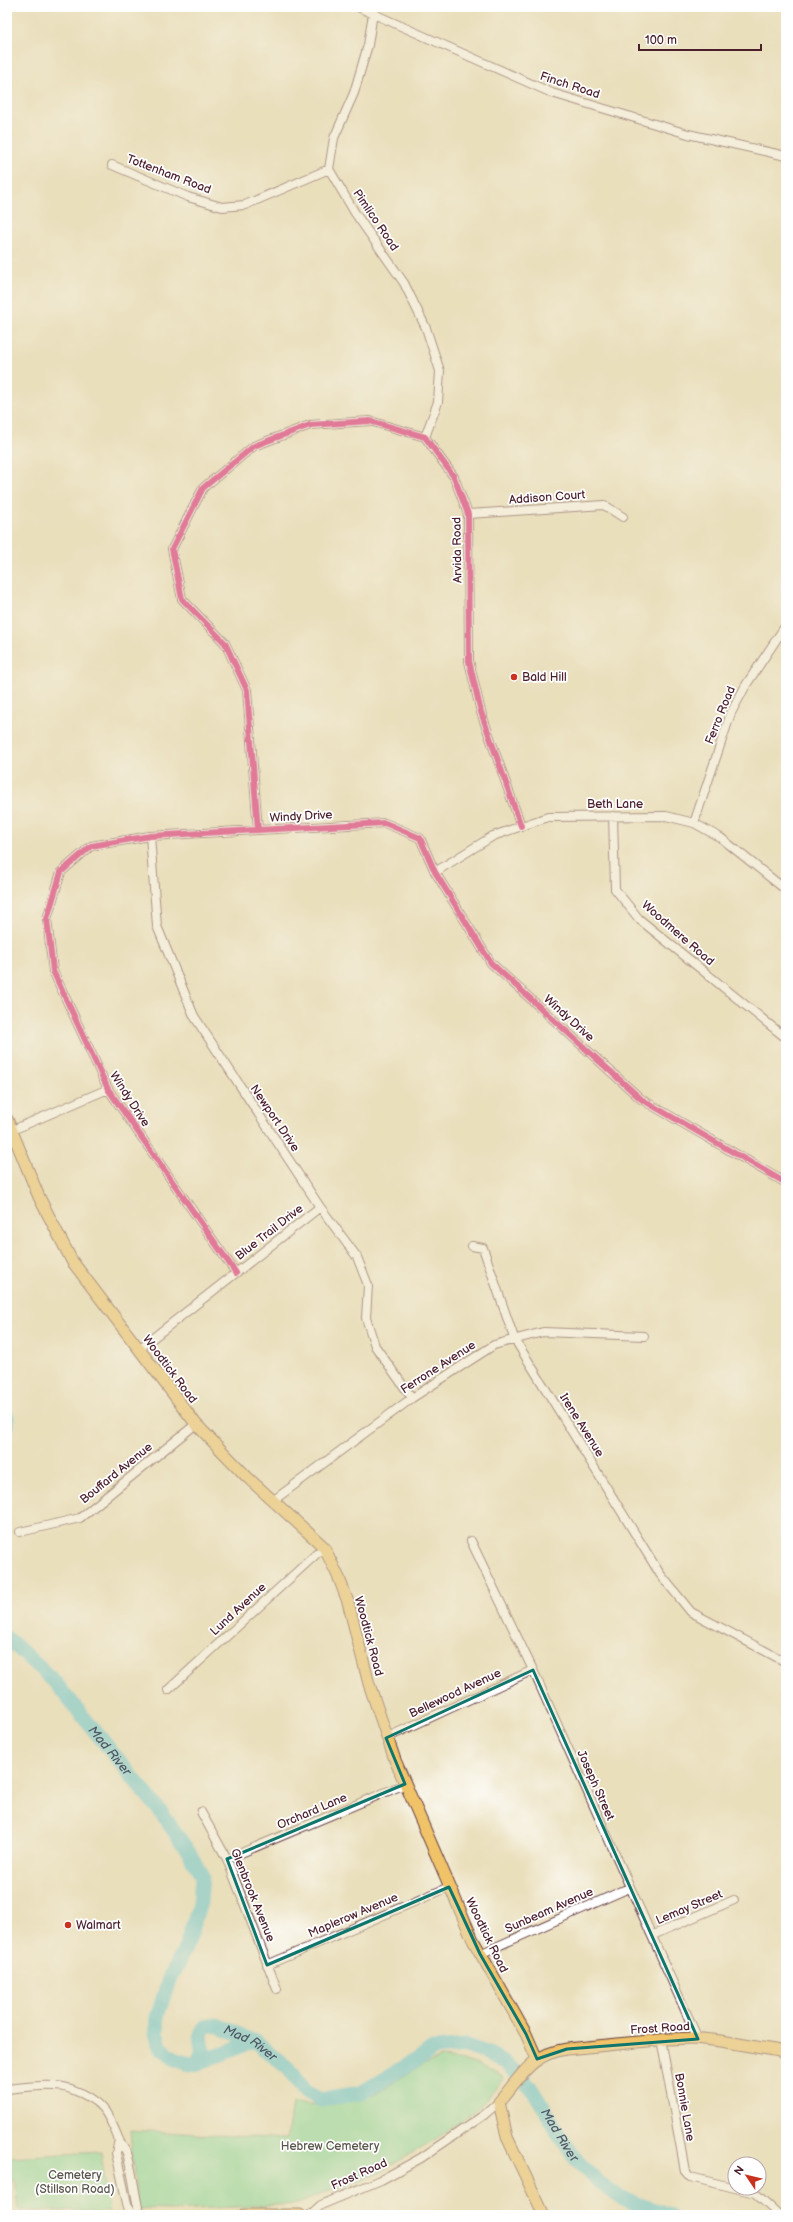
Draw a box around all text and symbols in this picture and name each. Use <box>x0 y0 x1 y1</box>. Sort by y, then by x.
scale bar <box>639 26 761 52</box>
text: 100 m <box>645 33 677 48</box>
street label: Finch Road <box>538 69 602 102</box>
street label: Tottenham Road <box>125 151 213 197</box>
street label: Pimlico Road <box>349 187 402 254</box>
street label: Addison Court <box>508 487 586 508</box>
street label: Arvida Road <box>449 517 466 583</box>
place label: Bald Hill <box>522 670 567 685</box>
marker: Bald Hill <box>509 672 519 682</box>
street label: Ferro Road <box>702 684 739 746</box>
street label: Beth Lane <box>587 797 643 812</box>
street label: Windy Drive <box>269 807 333 826</box>
street label: Woodmere Road <box>638 898 717 969</box>
street label: Windy Drive <box>540 992 597 1045</box>
street label: Windy Drive <box>106 1069 153 1130</box>
street label: Newport Drive <box>247 1082 302 1155</box>
street label: Blue Trail Drive <box>232 1201 306 1264</box>
street label: Woodtick Road <box>139 1332 200 1407</box>
street label: Ferrone Avenue <box>398 1338 479 1397</box>
street label: Irene Avenue <box>556 1391 607 1460</box>
street label: Bouffard Avenue <box>77 1440 156 1507</box>
street label: Lund Avenue <box>207 1580 269 1639</box>
street label: Woodtick Road <box>351 1595 386 1678</box>
street label: Bellewood Avenue <box>407 1666 504 1721</box>
water label: Mad River <box>85 1723 136 1780</box>
street label: Joseph Street <box>573 1748 618 1823</box>
street label: Orchard Lane <box>275 1790 349 1833</box>
street label: Glenbrook Avenue <box>227 1846 278 1944</box>
street label: Sunbeam Avenue <box>503 1884 596 1937</box>
street label: Lemay Street <box>654 1887 725 1928</box>
street label: Maplerow Avenue <box>306 1890 400 1941</box>
street label: Woodtick Road <box>462 1895 511 1975</box>
place label: Walmart <box>76 1918 121 1933</box>
marker: Walmart <box>63 1920 73 1930</box>
street label: Frost Road <box>630 2019 691 2038</box>
water label: Mad River <box>221 2022 281 2066</box>
street label: Bonnie Lane <box>671 2072 698 2142</box>
water label: Mad River <box>537 2106 582 2167</box>
park label: Hebrew Cemetery <box>281 2139 380 2154</box>
street label: Frost Road <box>329 2155 390 2194</box>
north arrow <box>727 2156 767 2196</box>
text: N <box>732 2163 747 2178</box>
park label: Cemetery (Stillson Road) <box>35 2168 115 2197</box>

